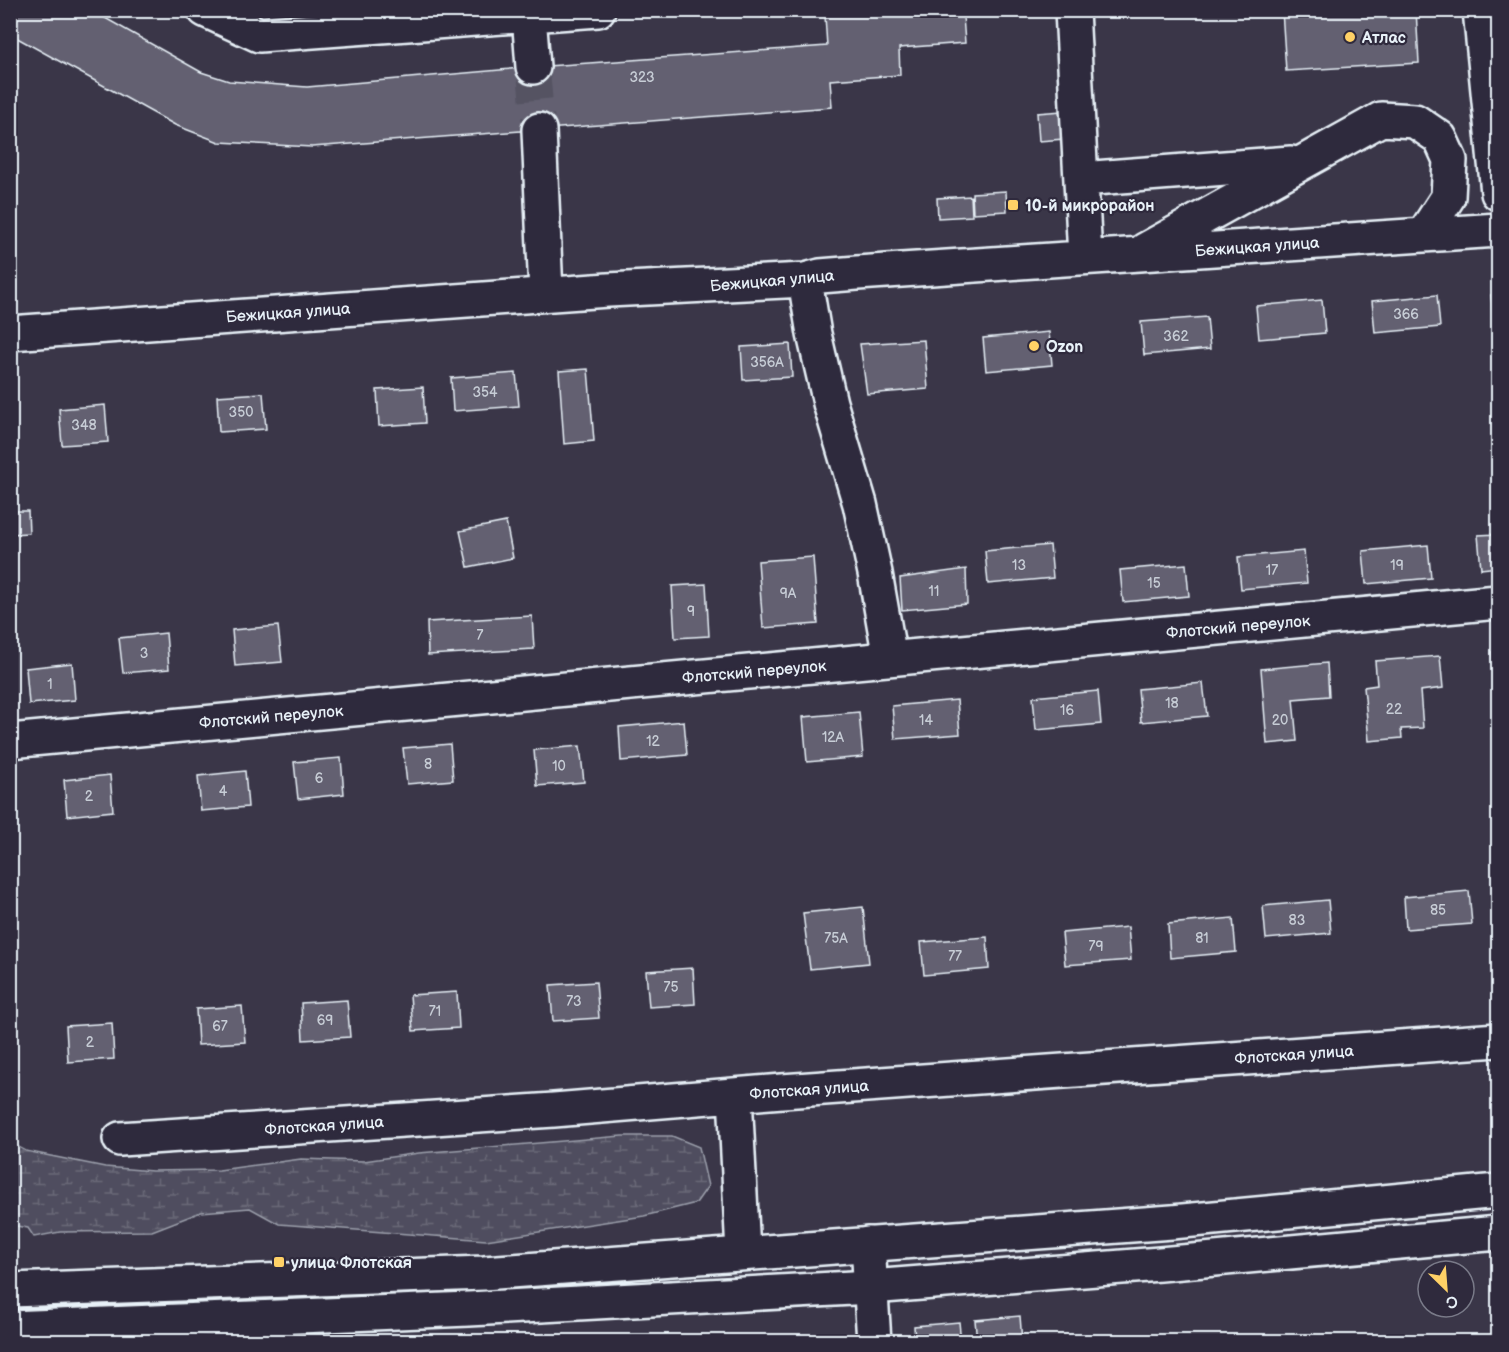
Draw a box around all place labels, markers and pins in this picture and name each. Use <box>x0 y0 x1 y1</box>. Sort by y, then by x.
place label: Атлас <box>1361 29 1406 48</box>
marker: Атлас <box>1343 30 1357 44</box>
place label: 10-й микрорайон <box>1025 197 1154 216</box>
marker: 10-й микрорайон <box>1006 198 1020 212</box>
place label: Ozon <box>1046 338 1083 357</box>
marker: Ozon <box>1027 339 1041 353</box>
place label: улица Флотская <box>291 1254 412 1273</box>
marker: улица Флотская <box>272 1255 286 1269</box>

